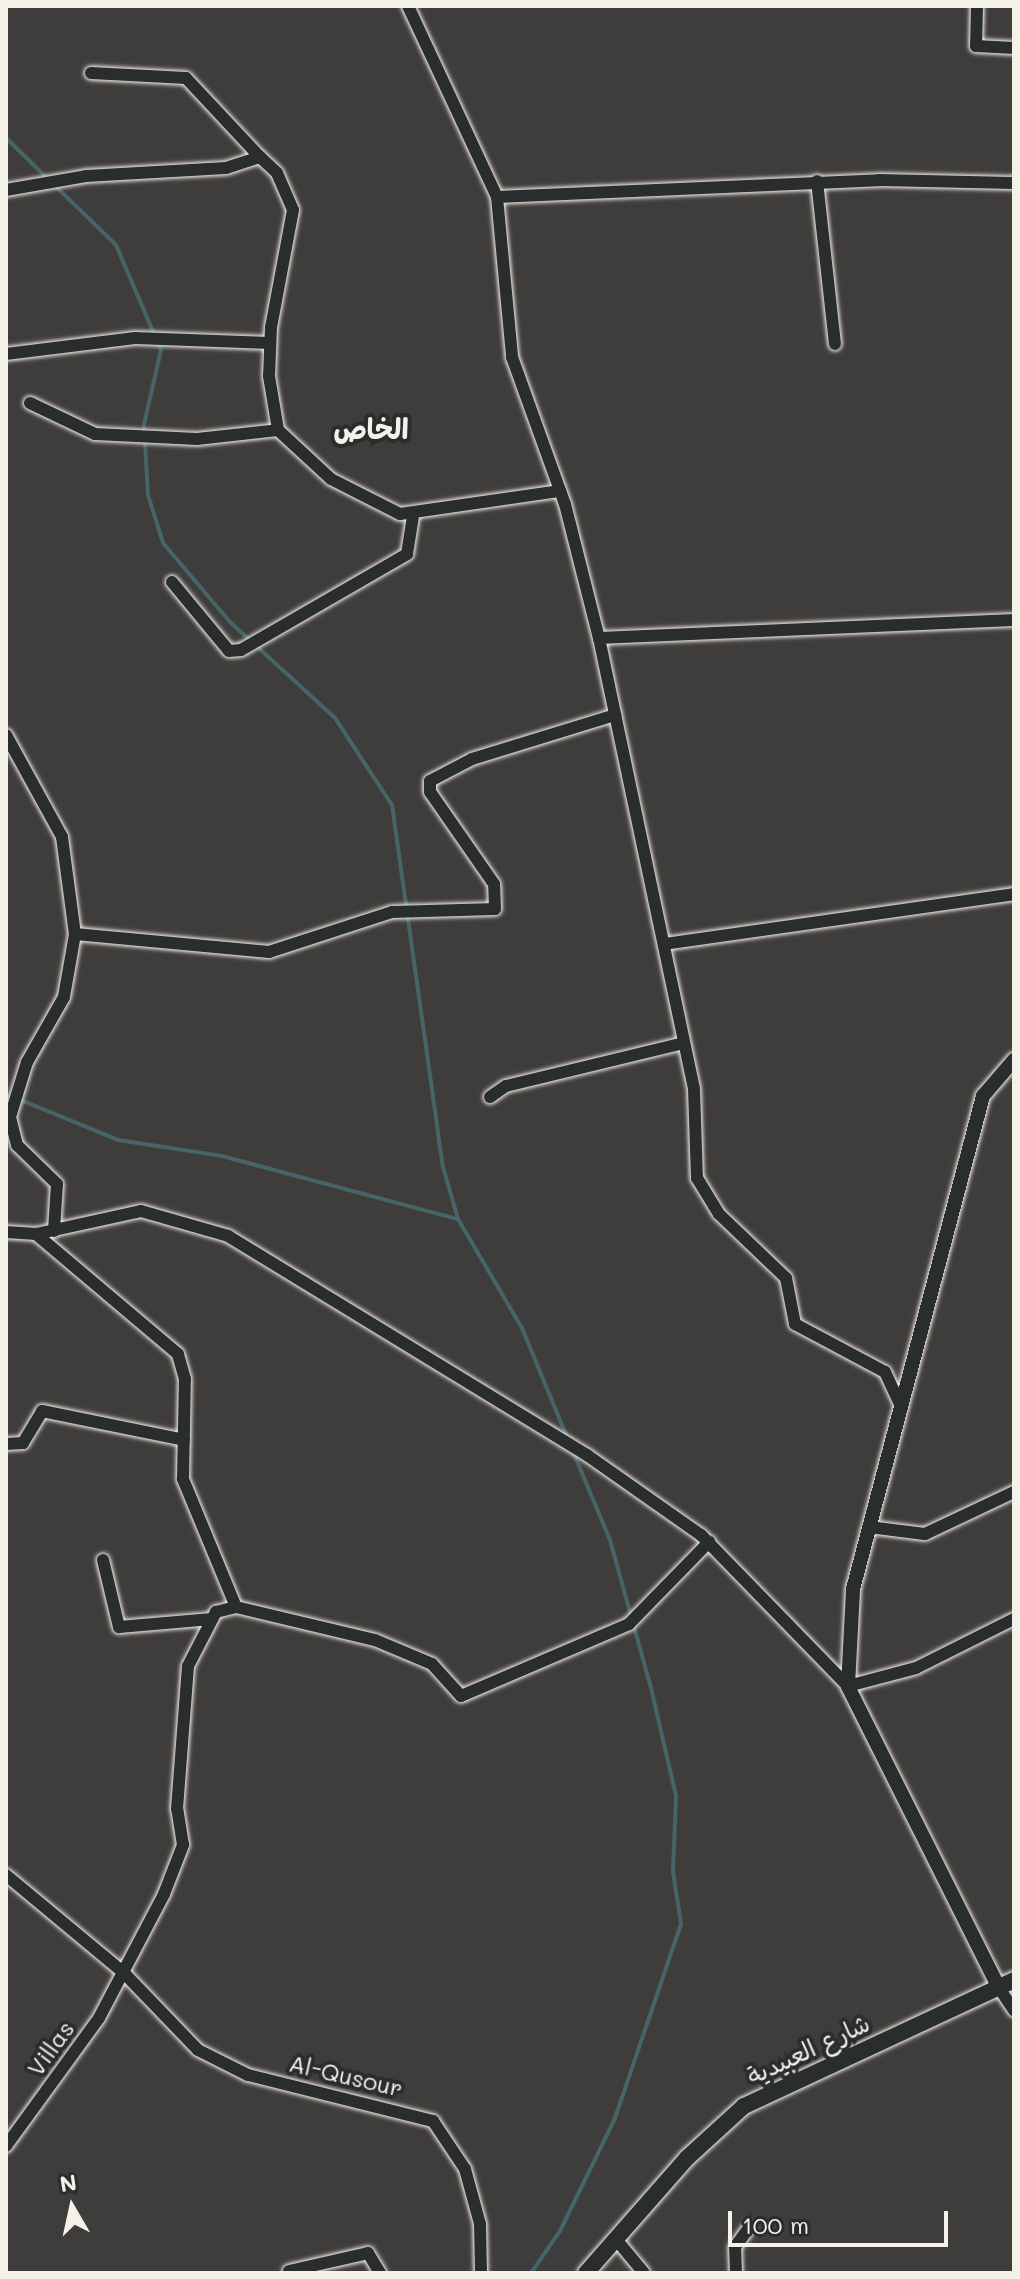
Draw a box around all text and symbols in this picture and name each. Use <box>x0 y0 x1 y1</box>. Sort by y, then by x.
district label: الخاص <box>333 411 409 445</box>
street label: شارع العبيدية <box>742 2008 874 2090</box>
street label: Villas <box>20 2015 80 2081</box>
street label: Al-Qusour <box>286 2048 406 2102</box>
north arrow <box>32 2167 112 2247</box>
text: N <box>58 2167 79 2198</box>
scale bar <box>732 2195 952 2245</box>
text: 100 m <box>742 2209 809 2240</box>

